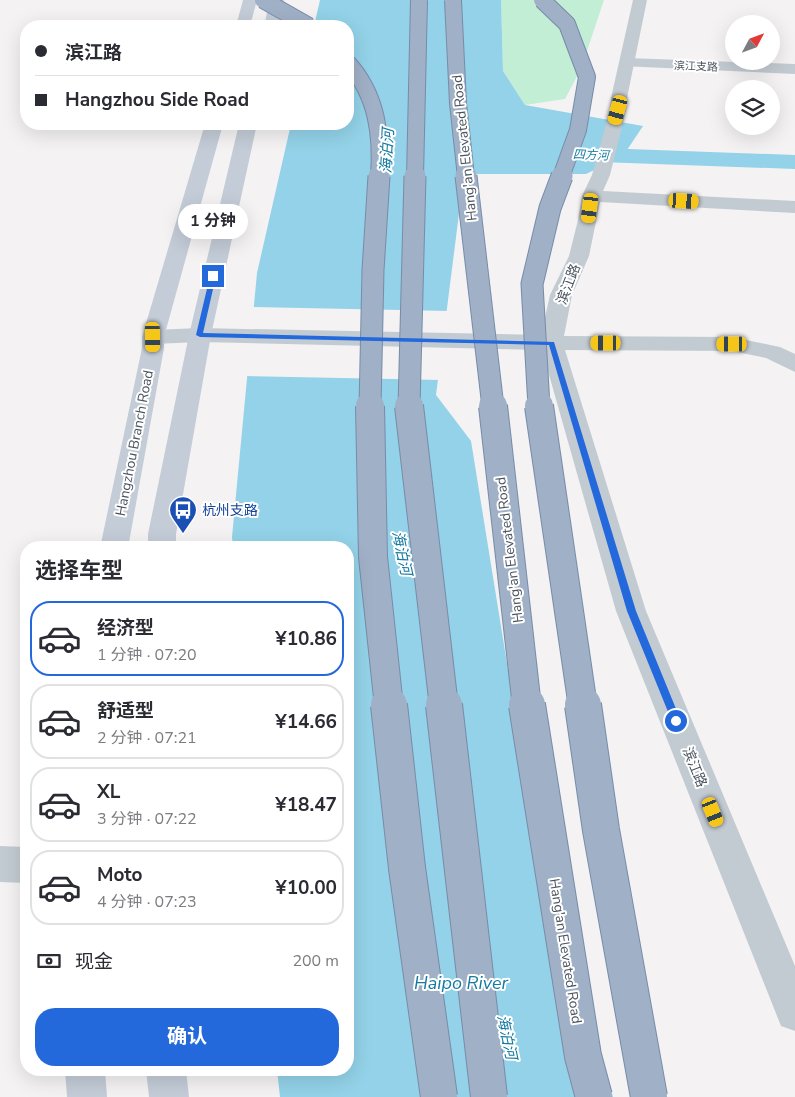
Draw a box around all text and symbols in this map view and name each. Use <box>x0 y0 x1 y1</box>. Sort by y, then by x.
north arrow <box>725 15 780 70</box>
map controls <box>725 15 780 135</box>
text: 滨江路 <box>65 40 122 66</box>
street label: 滨江支路 <box>674 58 718 75</box>
street label: Hang'an Elevated Road <box>447 74 482 222</box>
button: layers <box>725 80 780 135</box>
text: Hangzhou Side Road <box>65 87 249 113</box>
car <box>606 94 629 126</box>
water label: 海泊河 <box>376 125 398 174</box>
water label: 四方河 <box>573 146 611 164</box>
car <box>580 192 599 224</box>
car <box>668 193 699 209</box>
callout: 1 分钟 <box>178 204 248 238</box>
text: 1 分钟 <box>190 210 236 232</box>
street label: 滨江路 <box>552 261 585 307</box>
route end <box>202 265 224 287</box>
car <box>145 322 160 352</box>
car <box>591 336 621 351</box>
car <box>717 337 747 352</box>
street label: Hangzhou Branch Road <box>111 368 158 518</box>
street label: Hang'an Elevated Road <box>491 476 528 624</box>
bus stop icon: 杭州支路 <box>168 495 198 534</box>
place label: 杭州支路 <box>202 501 258 520</box>
water label: 海泊河 <box>388 529 417 580</box>
text: 选择车型 <box>35 556 123 586</box>
text: 经济型 <box>97 615 154 641</box>
icon: car <box>37 616 82 661</box>
text: ¥10.86 <box>275 626 337 652</box>
text: 1 分钟 · 07:20 <box>97 644 197 666</box>
text: 舒适型 <box>97 698 154 724</box>
icon: car <box>37 699 82 744</box>
text: ¥14.66 <box>275 709 337 735</box>
route start <box>665 710 687 732</box>
text: 2 分钟 · 07:21 <box>97 727 197 749</box>
street label: 滨江路 <box>678 744 711 790</box>
text: XL <box>97 779 120 805</box>
icon: car <box>37 782 82 827</box>
text: ¥18.47 <box>275 792 337 818</box>
car <box>700 795 725 829</box>
text: 3 分钟 · 07:22 <box>97 808 197 830</box>
text: Moto <box>97 862 143 888</box>
icon: car <box>37 865 82 910</box>
text: ¥10.00 <box>275 875 337 901</box>
street label: Hang'an Elevated Road <box>545 877 586 1025</box>
text: 4 分钟 · 07:23 <box>97 891 197 913</box>
icon: cash <box>35 947 63 975</box>
text: 现金 <box>75 949 113 975</box>
text: 200 m <box>292 950 339 972</box>
water label: Haipo River <box>414 971 509 995</box>
button: 确认 <box>35 1008 339 1066</box>
water label: 海泊河 <box>493 1013 522 1064</box>

